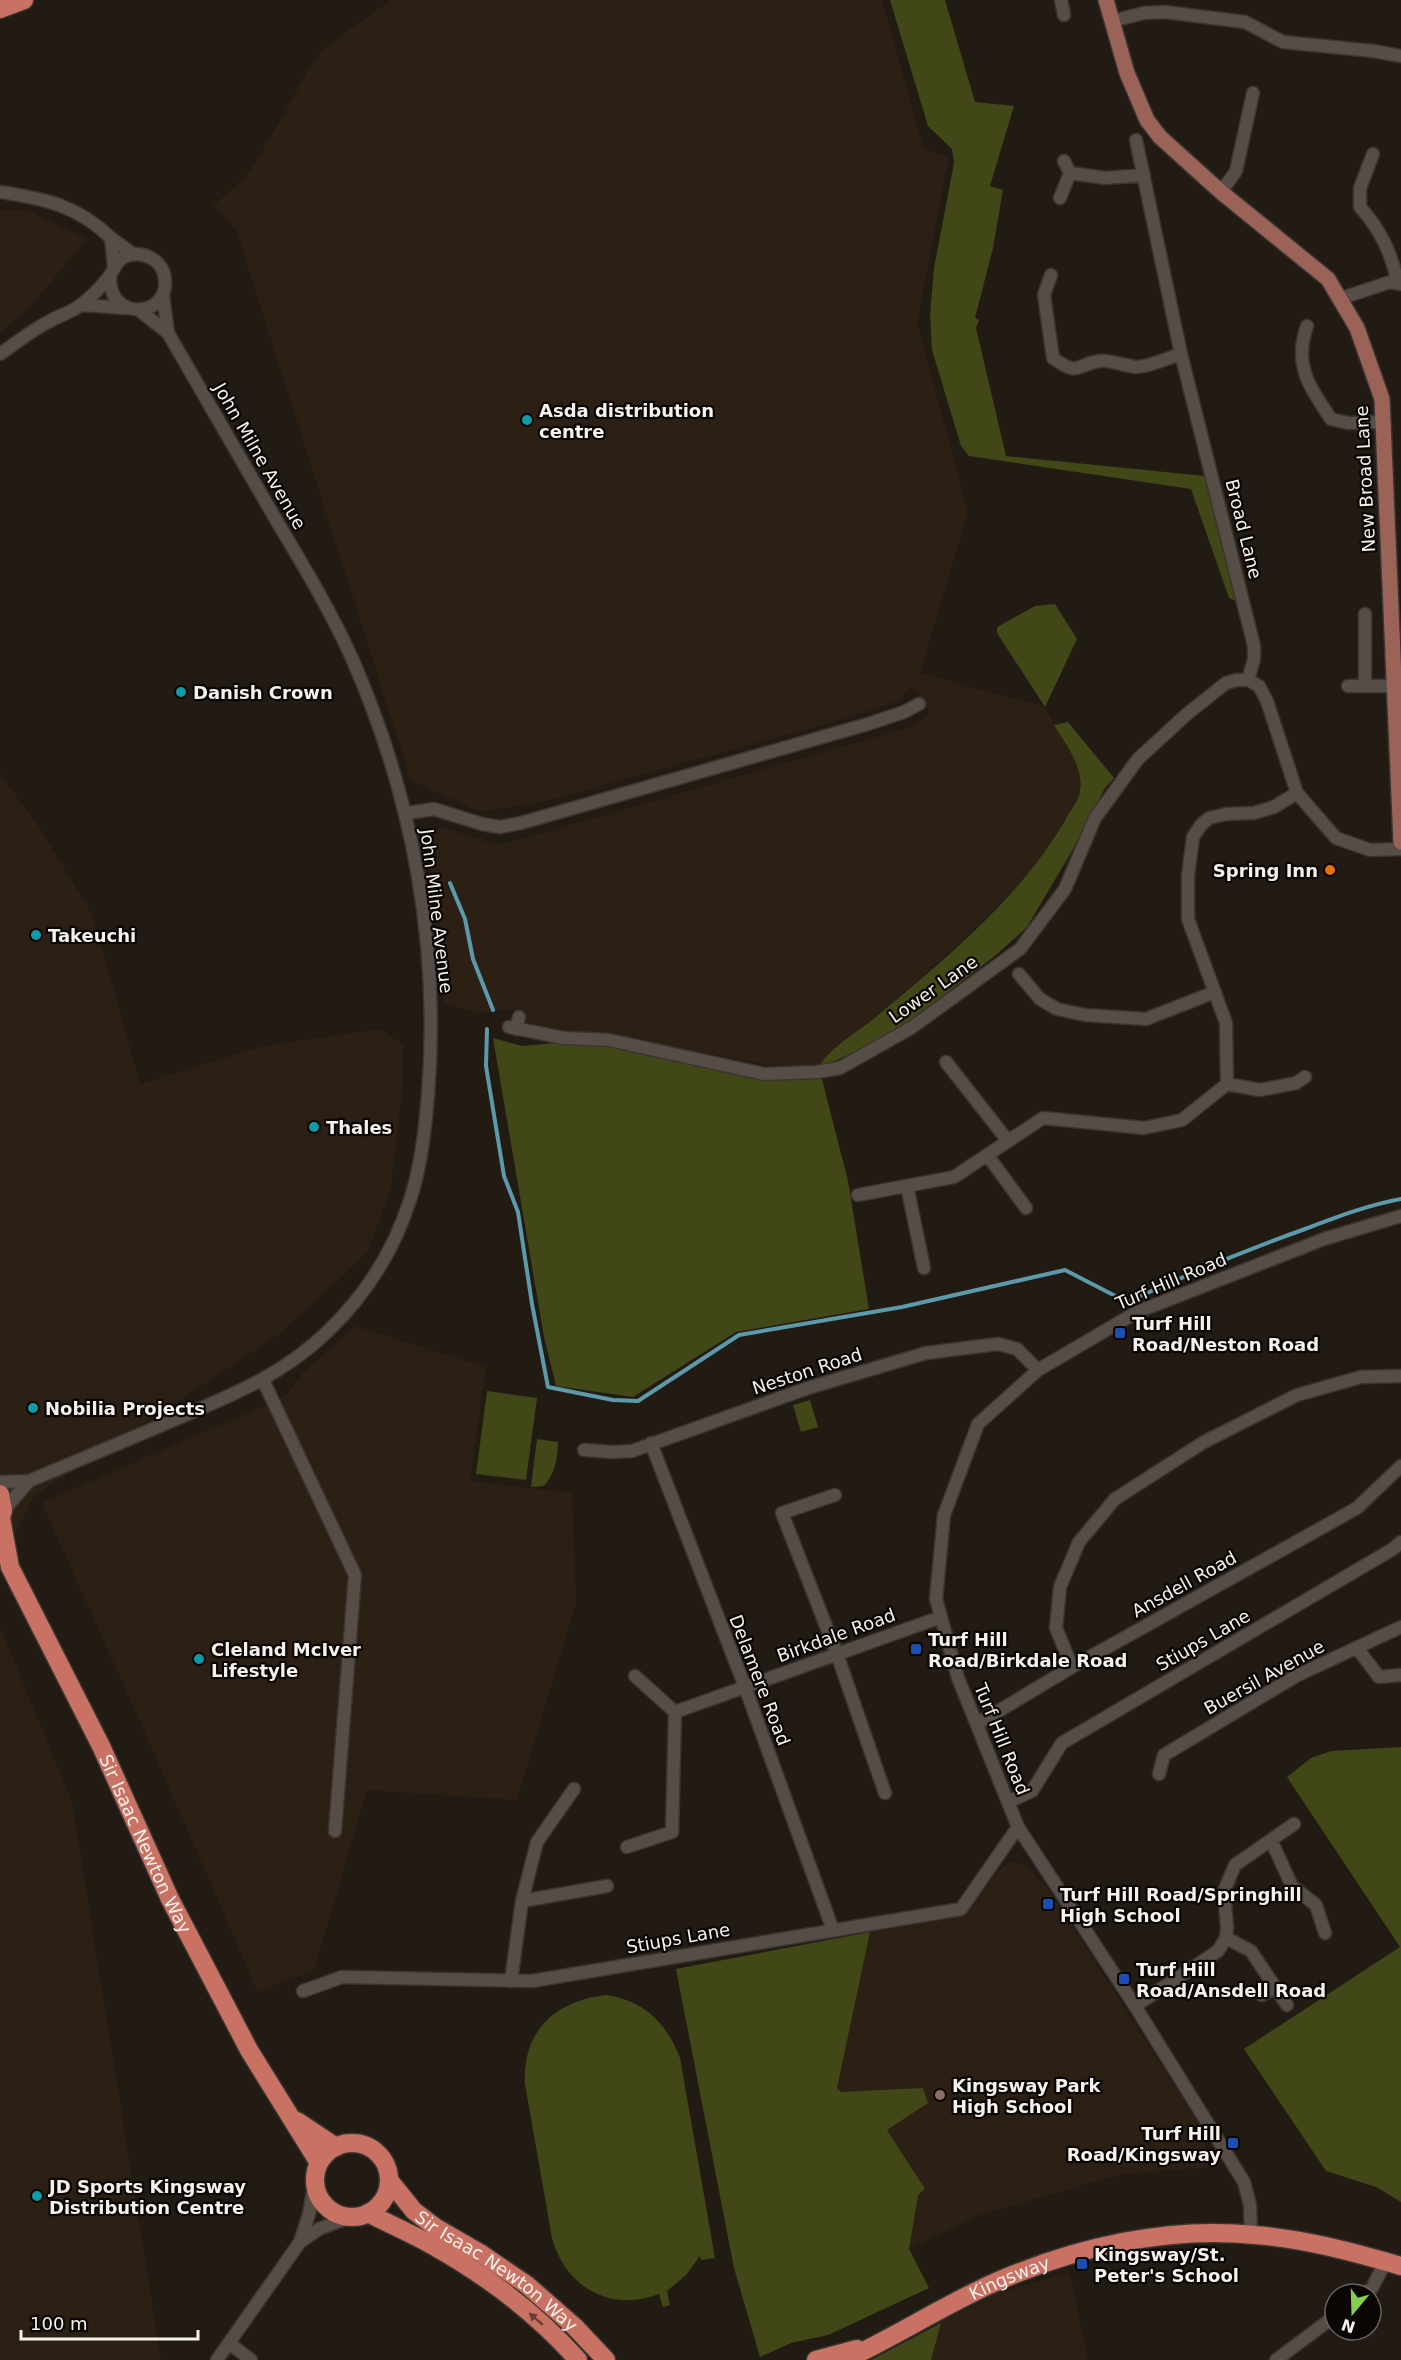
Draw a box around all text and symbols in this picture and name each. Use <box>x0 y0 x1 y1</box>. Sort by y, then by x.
street label: John Milne Avenue <box>209 378 310 533</box>
place label: Asda distribution centre <box>539 400 714 442</box>
street label: New Broad Lane <box>1351 405 1379 553</box>
marker: Asda distribution centre <box>520 413 534 427</box>
street label: Broad Lane <box>1221 477 1267 581</box>
place label: Danish Crown <box>193 682 333 703</box>
marker: Danish Crown <box>174 685 188 699</box>
street label: John Milne Avenue <box>416 827 458 994</box>
place label: Spring Inn <box>1213 860 1318 881</box>
marker: Spring Inn <box>1323 863 1337 877</box>
place label: Takeuchi <box>48 925 136 946</box>
marker: Takeuchi <box>29 928 43 942</box>
street label: Lower Lane <box>885 951 981 1027</box>
place label: Thales <box>326 1117 392 1138</box>
marker: Thales <box>307 1120 321 1134</box>
street label: Turf Hill Road <box>1111 1248 1230 1314</box>
place label: Turf Hill Road/Neston Road <box>1132 1313 1319 1355</box>
marker: Turf Hill Road/Neston Road <box>1113 1326 1127 1340</box>
street label: Neston Road <box>749 1343 865 1399</box>
place label: Nobilia Projects <box>45 1398 205 1419</box>
marker: Nobilia Projects <box>26 1401 40 1415</box>
street label: Ansdell Road <box>1128 1547 1240 1621</box>
street label: Birkdale Road <box>774 1604 898 1666</box>
street label: Stiups Lane <box>1152 1605 1254 1675</box>
street label: Delamere Road <box>725 1612 795 1748</box>
place label: Turf Hill Road/Birkdale Road <box>928 1629 1128 1671</box>
street label: Buersil Avenue <box>1200 1635 1328 1719</box>
place label: Cleland McIver Lifestyle <box>211 1639 361 1681</box>
marker: Turf Hill Road/Birkdale Road <box>909 1642 923 1656</box>
marker: Cleland McIver Lifestyle <box>192 1652 206 1666</box>
street label: Turf Hill Road <box>970 1679 1034 1798</box>
street label: Sir Isaac Newton Way <box>96 1751 197 1937</box>
place label: Turf Hill Road/Springhill High School <box>1060 1884 1302 1926</box>
marker: Turf Hill Road/Springhill High School <box>1041 1897 1055 1911</box>
street label: Stiups Lane <box>624 1919 732 1957</box>
place label: Turf Hill Road/Ansdell Road <box>1136 1959 1326 2001</box>
marker: Turf Hill Road/Ansdell Road <box>1117 1972 1131 1986</box>
place label: Kingsway Park High School <box>952 2075 1101 2117</box>
marker: Kingsway Park High School <box>933 2088 947 2102</box>
place label: Turf Hill Road/Kingsway <box>1067 2123 1221 2165</box>
marker: Turf Hill Road/Kingsway <box>1226 2136 1240 2150</box>
place label: JD Sports Kingsway Distribution Centre <box>47 2176 246 2218</box>
marker: JD Sports Kingsway Distribution Centre <box>30 2189 44 2203</box>
street label: Sir Isaac Newton Way <box>411 2206 583 2336</box>
place label: Kingsway/St. Peter's School <box>1094 2244 1239 2286</box>
street label: Kingsway <box>965 2252 1053 2304</box>
marker: Kingsway/St. Peter's School <box>1075 2257 1089 2271</box>
north arrow <box>1323 2282 1383 2342</box>
scale bar <box>21 2303 198 2341</box>
text: 100 m <box>30 2313 88 2334</box>
one-way arrow <box>528 2313 544 2326</box>
text: N <box>1339 2315 1358 2337</box>

